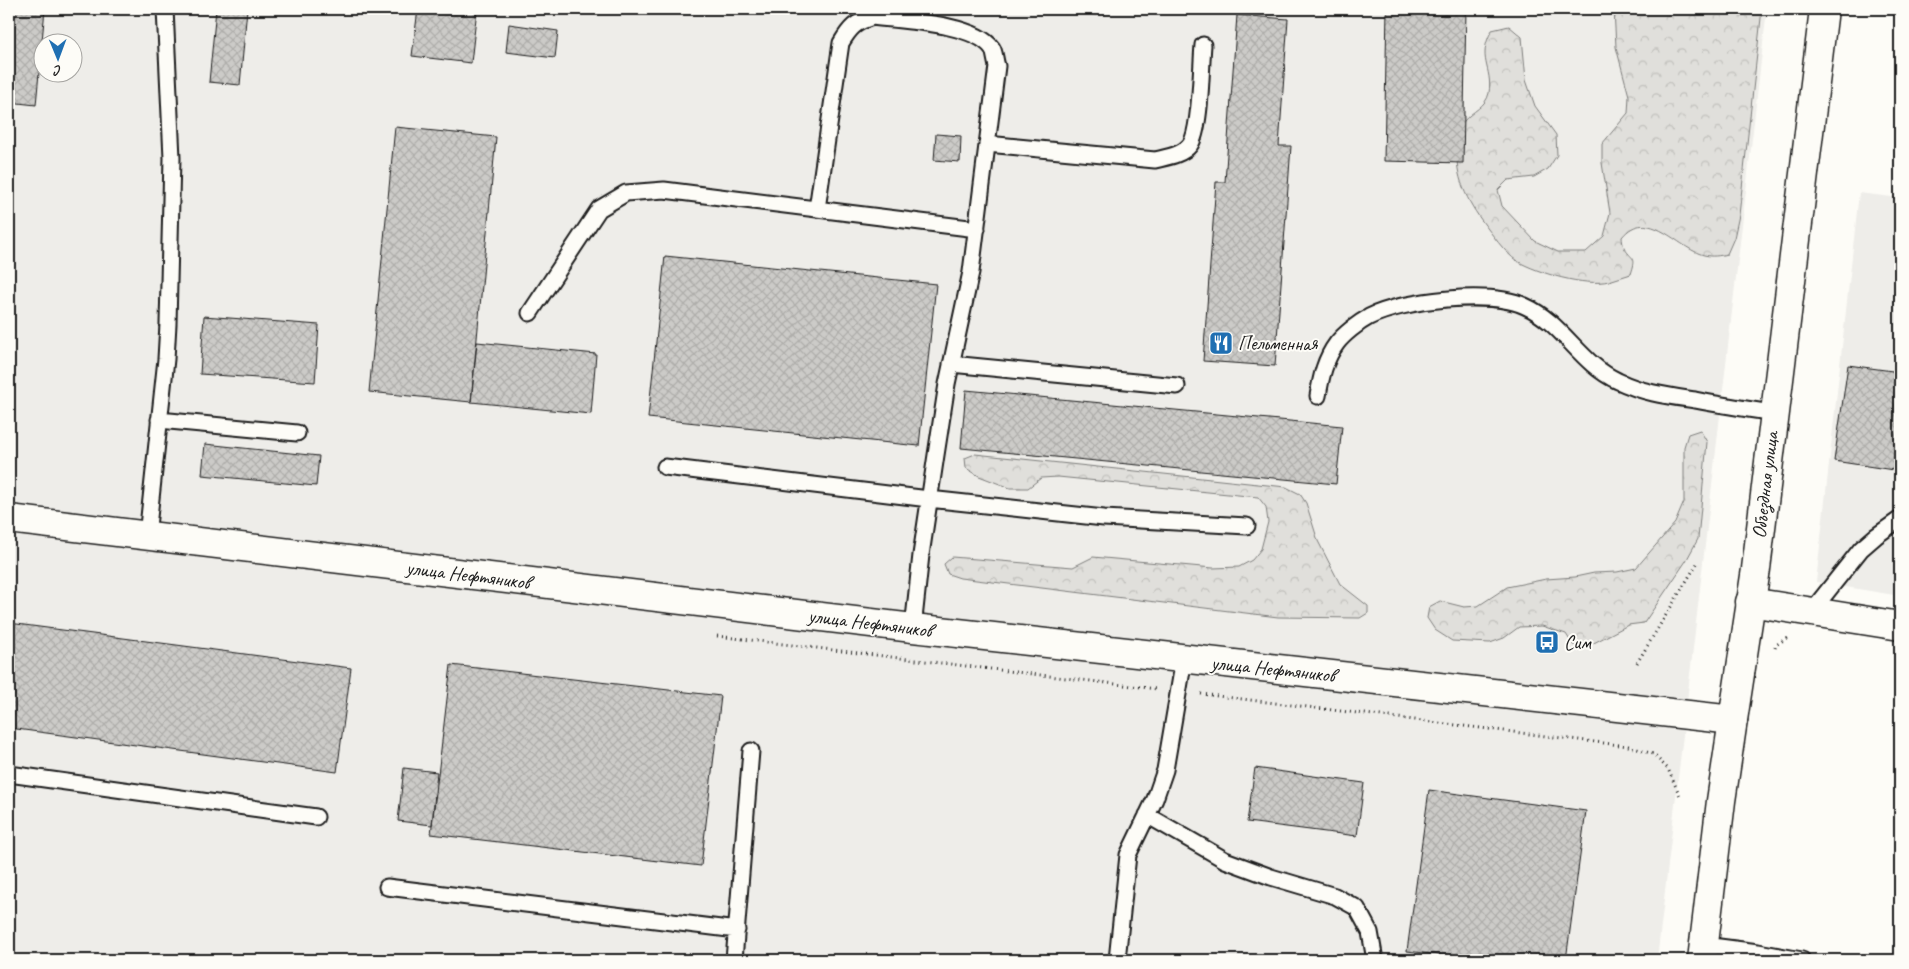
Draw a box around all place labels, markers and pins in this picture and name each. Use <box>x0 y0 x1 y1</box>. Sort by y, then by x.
restaurant icon: Пельменная <box>1208 330 1234 356</box>
place label: Пельменная <box>1238 331 1318 356</box>
bus stop icon: Сим <box>1534 629 1560 655</box>
place label: Сим <box>1564 630 1592 655</box>

